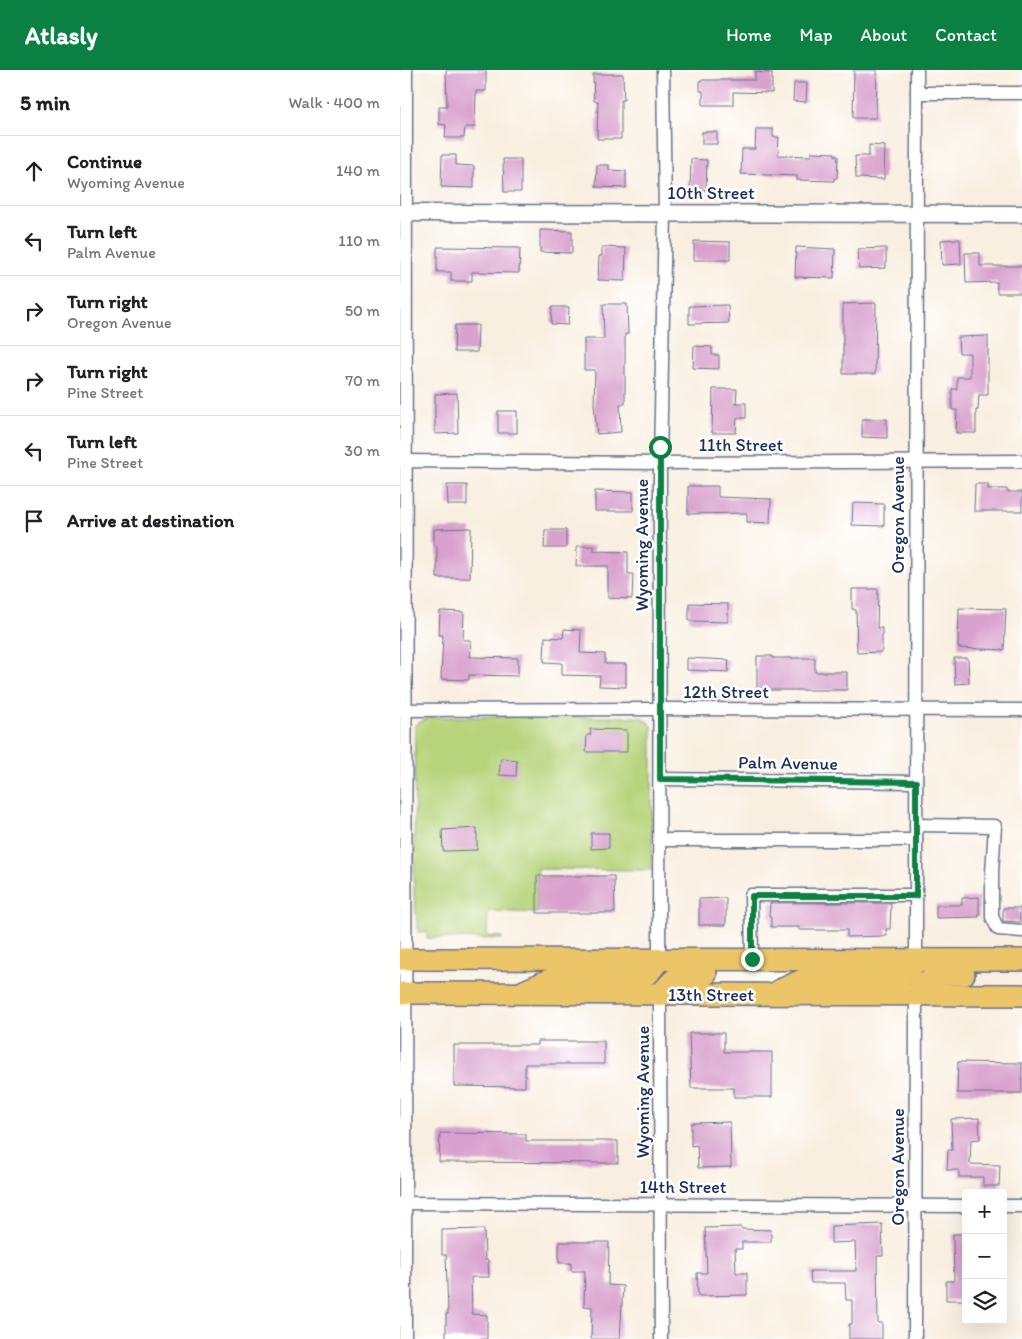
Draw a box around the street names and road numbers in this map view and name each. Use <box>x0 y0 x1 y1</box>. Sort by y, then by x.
street label: 10th Street <box>667 182 755 204</box>
street label: 11th Street <box>699 434 784 456</box>
street label: Oregon Avenue <box>887 456 909 574</box>
street label: Wyoming Avenue <box>631 479 653 611</box>
street label: 12th Street <box>683 681 769 703</box>
street label: Palm Avenue <box>738 751 838 775</box>
street label: 13th Street <box>668 984 754 1006</box>
street label: Wyoming Avenue <box>632 1026 654 1158</box>
street label: Oregon Avenue <box>887 1108 909 1226</box>
street label: 14th Street <box>639 1176 727 1198</box>

